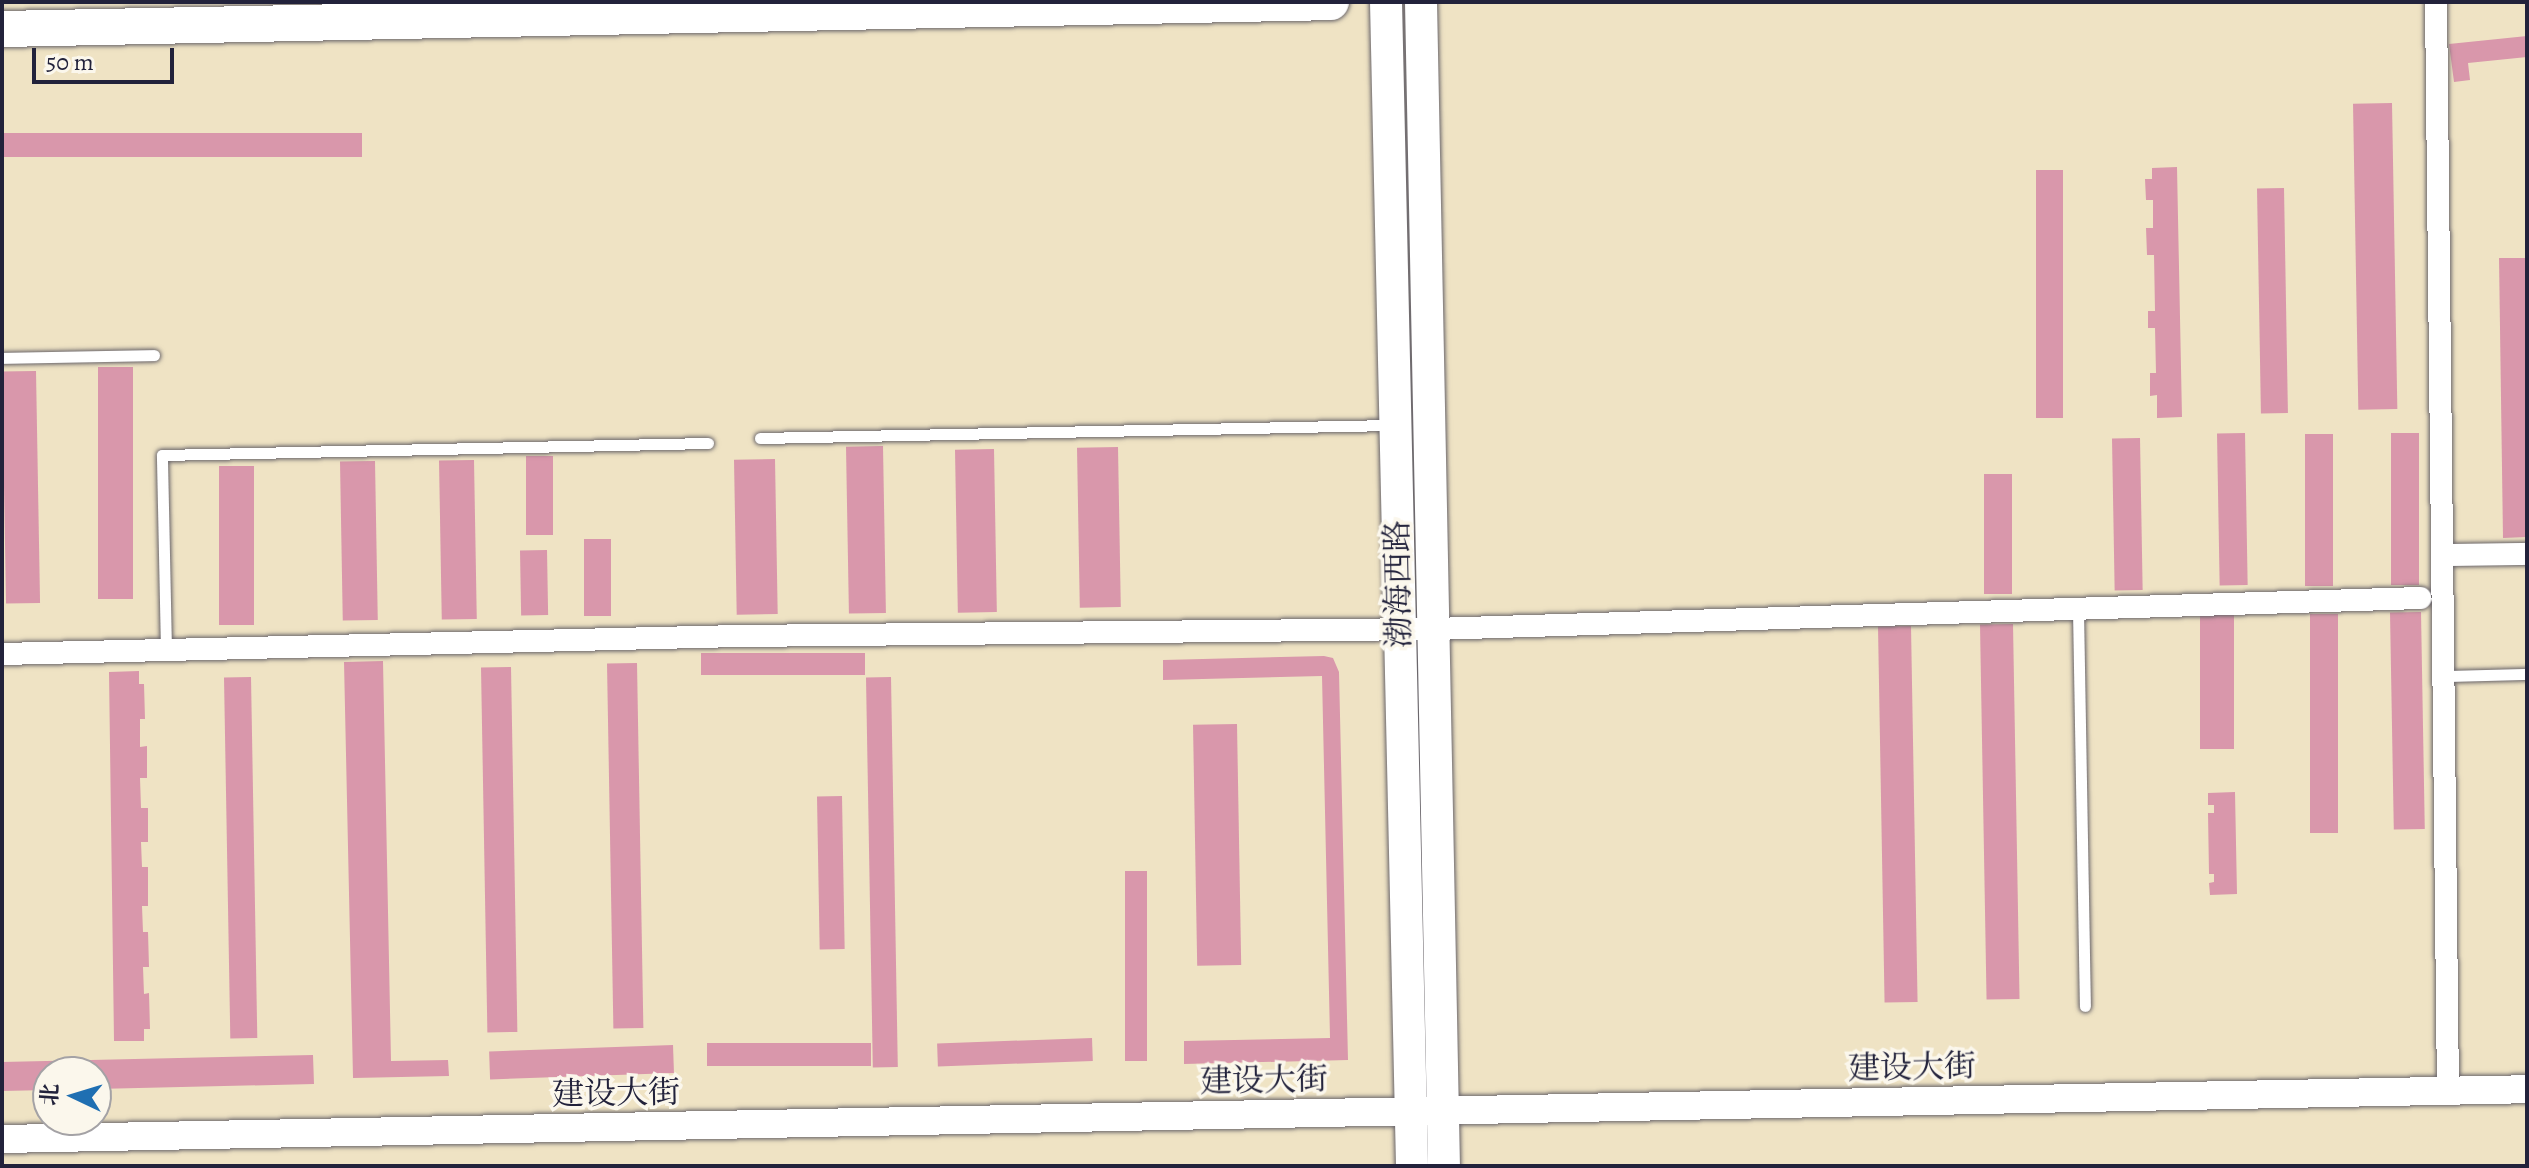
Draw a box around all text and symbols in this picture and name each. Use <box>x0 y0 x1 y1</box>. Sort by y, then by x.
scale bar <box>36 32 178 82</box>
text: 50 m <box>46 46 94 78</box>
street label: 渤海西路 <box>1378 520 1418 648</box>
street label: 建设大街 <box>1848 1047 1976 1087</box>
north arrow <box>32 1056 112 1136</box>
street label: 建设大街 <box>1200 1060 1328 1100</box>
street label: 建设大街 <box>552 1073 680 1113</box>
text: 北 <box>34 1082 66 1107</box>

